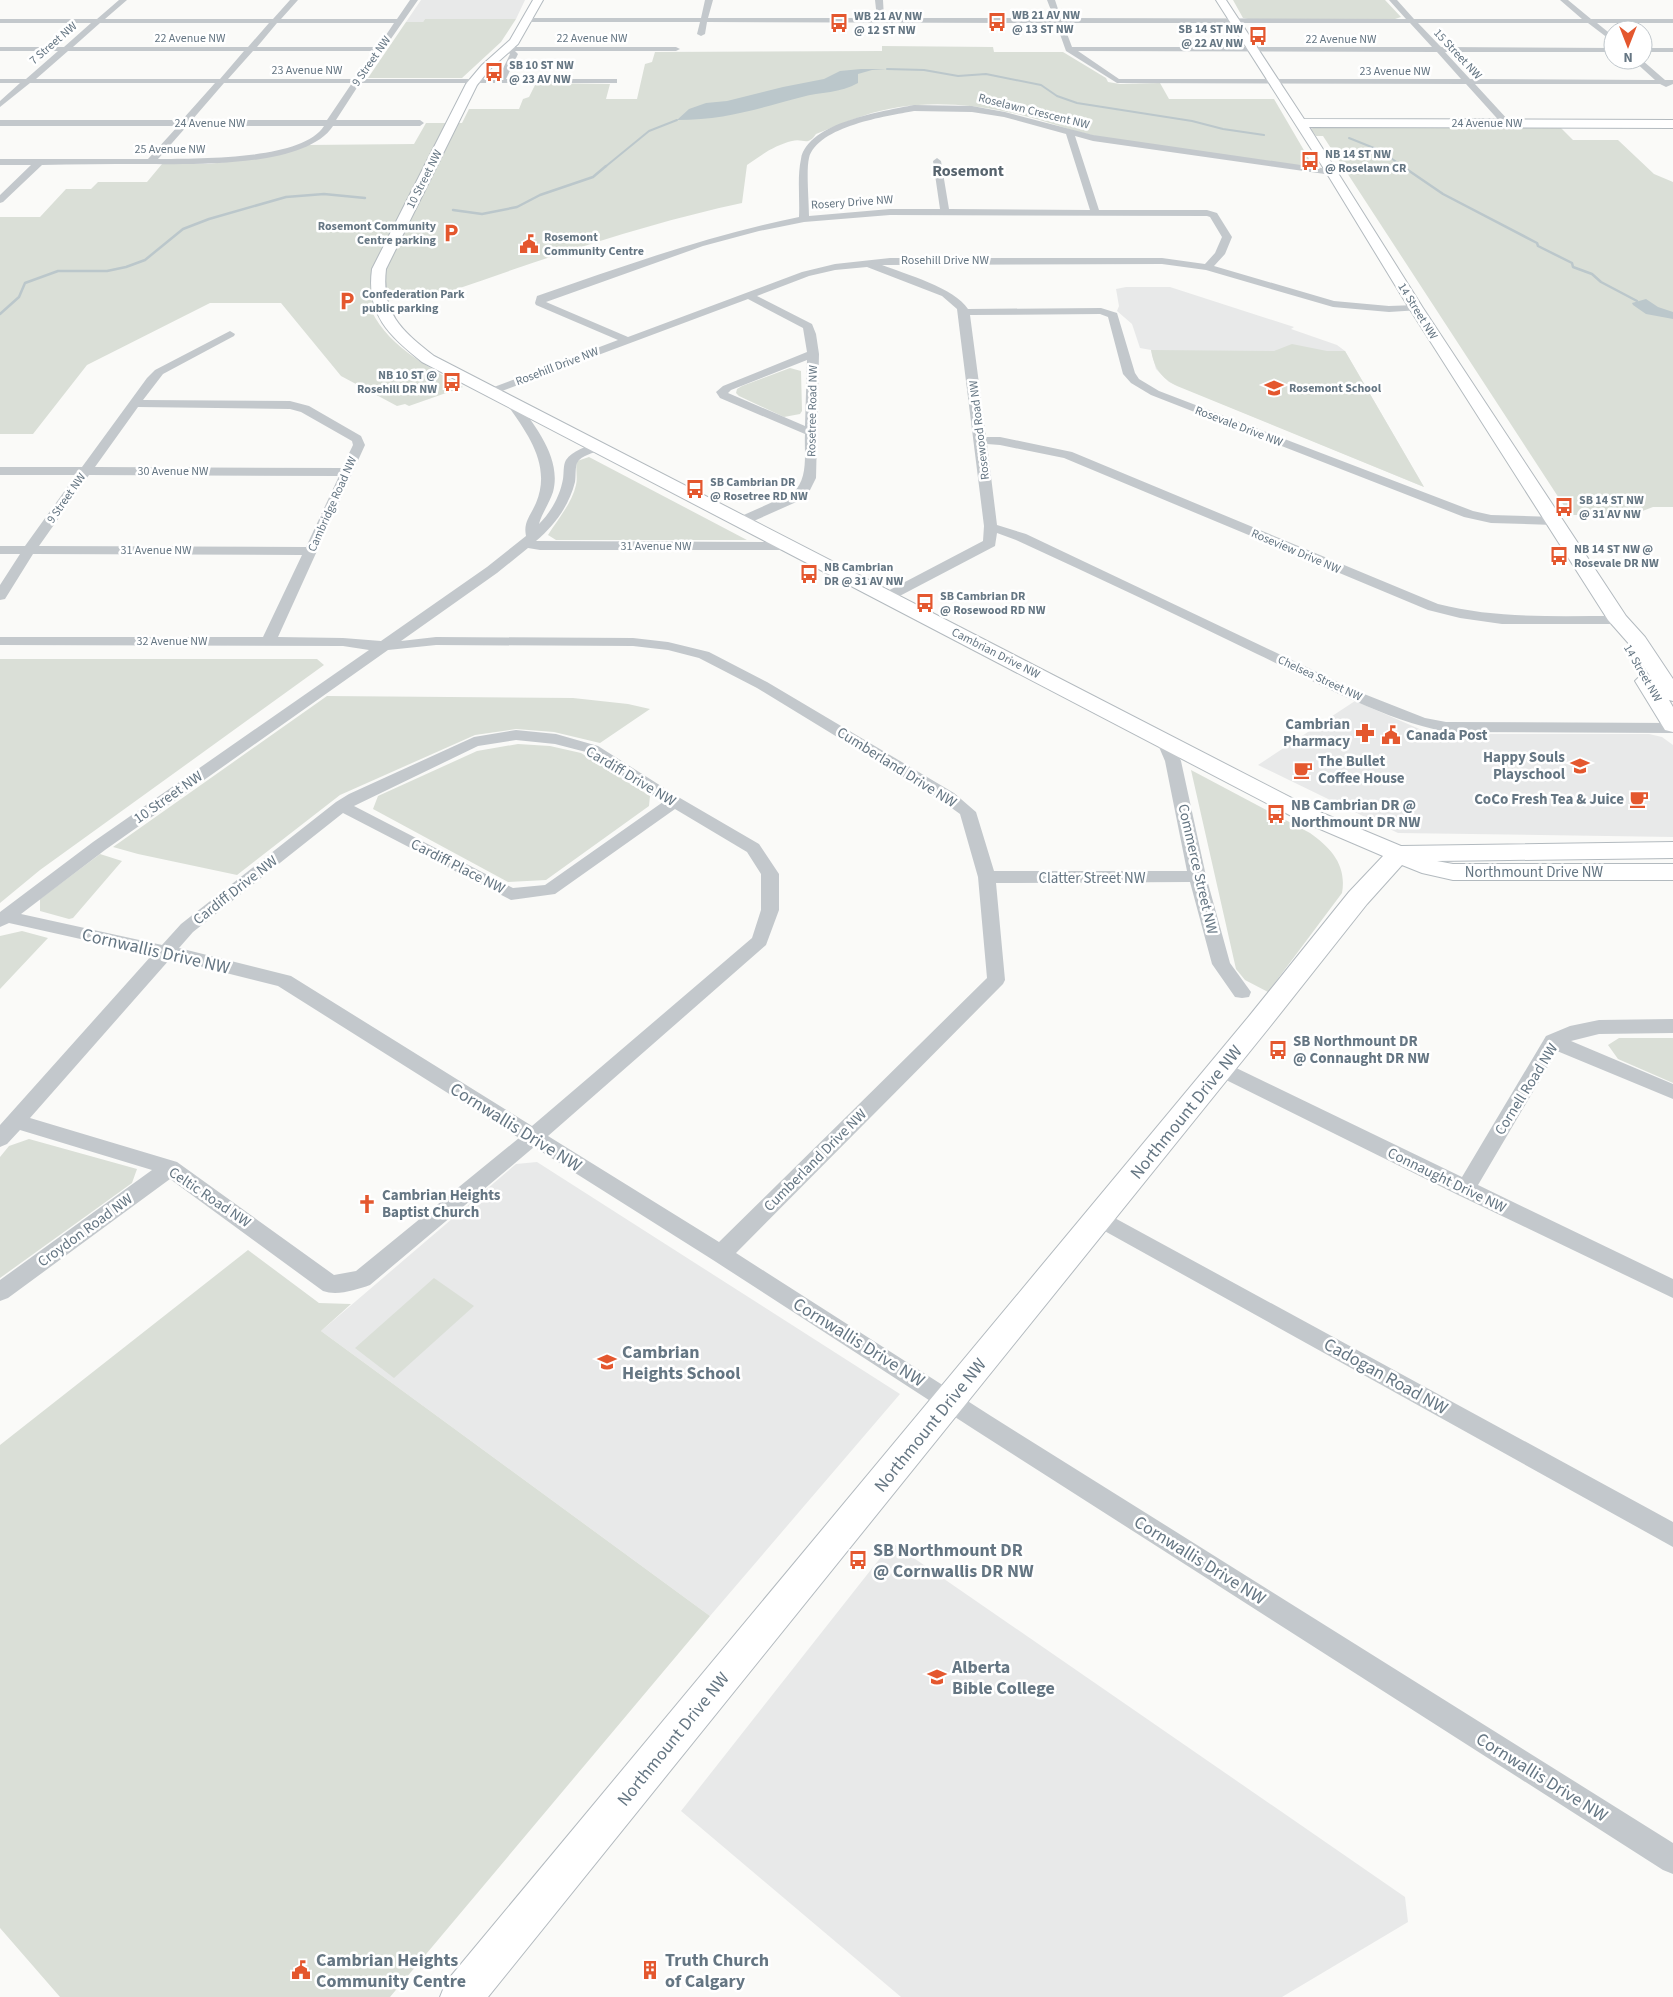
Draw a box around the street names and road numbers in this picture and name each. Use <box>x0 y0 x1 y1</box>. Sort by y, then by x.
street label: 7 Street NW <box>26 18 81 69</box>
street label: 15 Street NW <box>1430 25 1486 84</box>
street label: 22 Avenue NW <box>155 30 226 47</box>
street label: 22 Avenue NW <box>557 30 628 47</box>
street label: 22 Avenue NW <box>1306 31 1377 48</box>
street label: 9 Street NW <box>348 32 395 90</box>
street label: 23 Avenue NW <box>272 62 343 79</box>
street label: 23 Avenue NW <box>1360 63 1431 80</box>
street label: Roselawn Crescent NW <box>976 89 1092 134</box>
street label: 24 Avenue NW <box>175 115 246 132</box>
street label: 24 Avenue NW <box>1452 115 1523 132</box>
street label: 25 Avenue NW <box>135 141 206 158</box>
street label: 10 Street NW <box>402 146 447 212</box>
street label: Rosery Drive NW <box>810 191 894 214</box>
street label: Rosehill Drive NW <box>901 252 989 269</box>
street label: 14 Street NW <box>1393 280 1442 343</box>
street label: Rosehill Drive NW <box>513 343 602 390</box>
street label: Rosetree Road NW <box>803 364 822 457</box>
street label: Rosewood Road NW <box>965 379 994 481</box>
street label: Rosevale Drive NW <box>1193 402 1286 451</box>
street label: Cambridge Road NW <box>304 453 361 555</box>
street label: 30 Avenue NW <box>138 463 209 480</box>
street label: 9 Street NW <box>43 469 90 527</box>
street label: Roseview Drive NW <box>1249 525 1344 578</box>
street label: 31 Avenue NW <box>621 538 692 555</box>
street label: 31 Avenue NW <box>121 542 192 559</box>
street label: Cambrian Drive NW <box>949 624 1043 683</box>
street label: 32 Avenue NW <box>137 633 208 650</box>
street label: 14 Street NW <box>1619 641 1666 706</box>
street label: Chelsea Street NW <box>1275 651 1365 706</box>
street label: Cumberland Drive NW <box>833 722 961 813</box>
street label: Cardiff Drive NW <box>582 741 680 812</box>
street label: 10 Street NW <box>129 766 207 829</box>
street label: Commerce Street NW <box>1172 802 1223 937</box>
street label: Cardiff Place NW <box>407 834 509 899</box>
street label: Cardiff Drive NW <box>189 851 282 930</box>
street label: Northmount Drive NW <box>1465 862 1603 883</box>
street label: Clatter Street NW <box>1038 868 1146 889</box>
street label: Cornwallis Drive NW <box>79 922 232 981</box>
street label: Cornell Road NW <box>1490 1039 1563 1139</box>
street label: Northmount Drive NW <box>1124 1040 1248 1185</box>
street label: Cornwallis Drive NW <box>445 1077 586 1178</box>
street label: Cumberland Drive NW <box>759 1104 872 1217</box>
street label: Connaught Drive NW <box>1384 1143 1510 1218</box>
street label: Celtic Road NW <box>164 1162 255 1233</box>
street label: Croydon Road NW <box>33 1189 137 1272</box>
street label: Cornwallis Drive NW <box>788 1292 929 1393</box>
street label: Cadogan Road NW <box>1319 1332 1452 1421</box>
street label: Northmount Drive NW <box>868 1353 992 1498</box>
street label: Cornwallis Drive NW <box>1129 1510 1270 1611</box>
street label: Northmount Drive NW <box>611 1667 735 1812</box>
street label: Cornwallis Drive NW <box>1471 1727 1612 1828</box>

